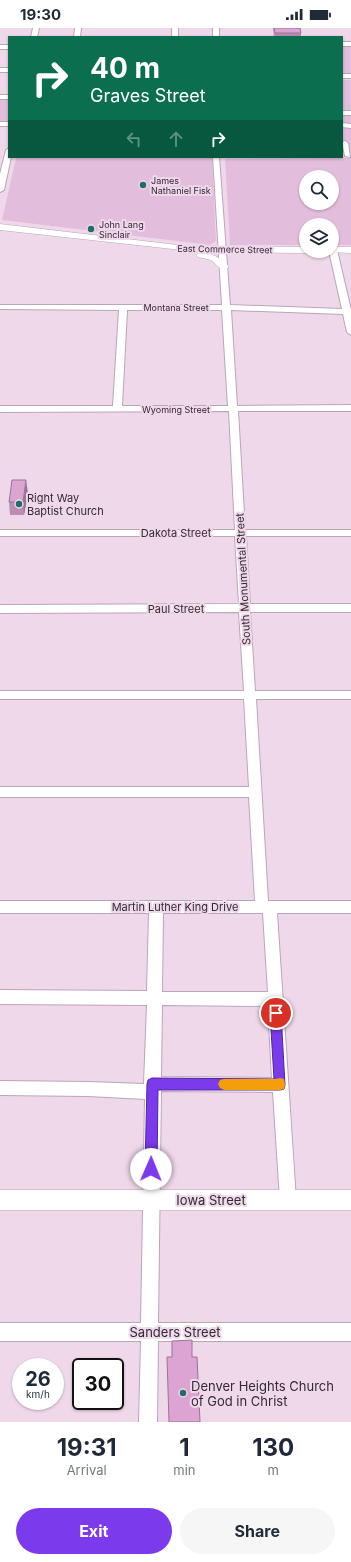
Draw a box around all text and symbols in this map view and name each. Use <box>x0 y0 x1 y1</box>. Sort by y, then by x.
text: 19:30 <box>20 5 61 24</box>
text: 40 m <box>90 51 160 85</box>
icon: right <box>24 52 76 104</box>
text: Graves Street <box>90 85 206 106</box>
icon: left <box>123 128 145 150</box>
icon: ahead <box>165 128 187 150</box>
icon: right <box>207 128 229 150</box>
map controls <box>299 170 339 258</box>
button: search <box>299 170 339 210</box>
place label: James Nathaniel Fisk <box>151 175 211 196</box>
marker: James Nathaniel Fisk <box>138 180 148 190</box>
button: layers <box>299 218 339 258</box>
place label: John Lang Sinclair <box>99 219 144 240</box>
marker: John Lang Sinclair <box>86 224 96 234</box>
street label: East Commerce Street <box>177 243 273 255</box>
street label: Montana Street <box>143 302 209 313</box>
street label: Wyoming Street <box>142 404 210 415</box>
place label: Right Way Baptist Church <box>27 491 104 518</box>
marker: Right Way Baptist Church <box>14 499 24 509</box>
street label: South Monumental Street <box>233 512 253 645</box>
street label: Dakota Street <box>141 526 212 540</box>
street label: Paul Street <box>148 602 205 616</box>
street label: Martin Luther King Drive <box>112 900 238 914</box>
pin <box>259 996 293 1030</box>
icon: arrive <box>265 1002 287 1024</box>
position arrow <box>130 1148 172 1190</box>
street label: Iowa Street <box>176 1192 246 1208</box>
street label: Sanders Street <box>130 1324 220 1340</box>
speed limit sign: 30 <box>72 1358 124 1410</box>
text: 26 <box>25 1367 51 1391</box>
place label: Denver Heights Church of God in Christ <box>191 1378 334 1409</box>
text: km/h <box>26 1388 50 1400</box>
marker: Denver Heights Church of God in Christ <box>178 1388 188 1398</box>
text: 19:31 <box>57 1433 117 1462</box>
text: 1 <box>179 1433 190 1462</box>
text: 130 <box>252 1433 294 1462</box>
text: Arrival <box>67 1462 107 1478</box>
text: min <box>173 1462 195 1478</box>
text: m <box>268 1462 279 1478</box>
button: Exit <box>16 1508 172 1554</box>
button: Share <box>180 1508 335 1554</box>

